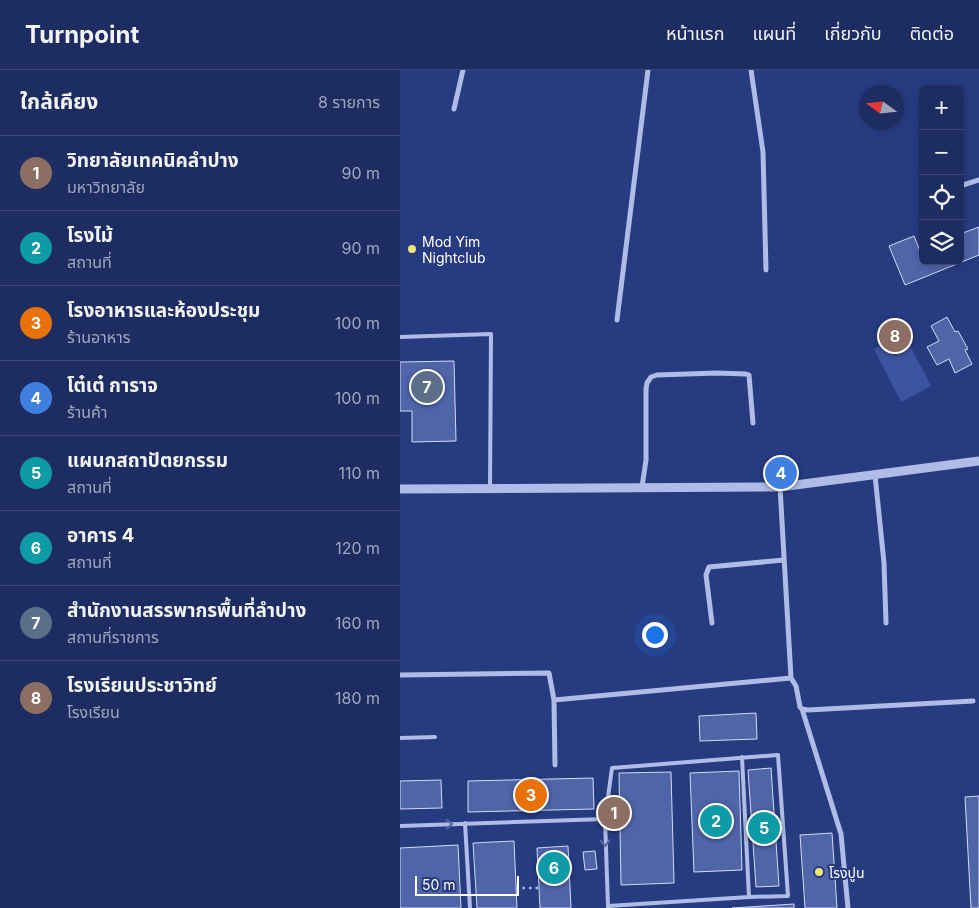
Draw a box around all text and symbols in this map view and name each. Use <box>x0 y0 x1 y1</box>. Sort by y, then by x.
text: Turnpoint <box>25 20 139 49</box>
text: หน้าแรก <box>666 23 724 44</box>
text: แผนที่ <box>752 23 796 44</box>
text: เกี่ยวกับ <box>824 23 882 44</box>
text: ติดต่อ <box>910 23 954 44</box>
north arrow <box>859 85 904 130</box>
map controls <box>919 85 964 265</box>
button: + <box>919 85 964 130</box>
text: ใกล้เคียง <box>20 89 98 114</box>
text: 8 รายการ <box>318 92 380 112</box>
button: − <box>919 130 964 175</box>
text: วิทยาลัยเทคนิคลำปาง <box>67 149 239 172</box>
text: 1 <box>33 163 39 183</box>
text: 90 m <box>341 163 380 183</box>
button: locate <box>919 175 964 220</box>
text: มหาวิทยาลัย <box>67 177 145 197</box>
button: layers <box>919 220 964 265</box>
text: โรงไม้ <box>67 224 113 247</box>
place label: Mod Yim Nightclub <box>422 233 486 266</box>
text: 2 <box>31 238 41 258</box>
text: 90 m <box>341 238 380 258</box>
marker: Mod Yim Nightclub <box>406 243 418 255</box>
text: สถานที่ <box>67 252 112 272</box>
text: โรงอาหารและห้องประชุม <box>67 299 260 322</box>
text: 3 <box>31 313 41 333</box>
text: 100 m <box>335 313 380 333</box>
pin: 8 <box>879 317 911 355</box>
text: ร้านอาหาร <box>67 327 131 347</box>
pin: 7 <box>411 368 443 406</box>
text: โต๋เต๋ การาจ <box>67 374 158 397</box>
text: 4 <box>31 388 41 408</box>
text: 100 m <box>335 388 380 408</box>
text: ร้านค้า <box>67 402 107 422</box>
text: แผนกสถาปัตยกรรม <box>67 449 228 472</box>
pin: 4 <box>765 454 797 492</box>
text: 5 <box>31 463 41 483</box>
text: 110 m <box>338 463 380 483</box>
text: สถานที่ <box>67 477 112 497</box>
text: อาคาร 4 <box>67 524 134 547</box>
text: 6 <box>31 538 41 558</box>
text: 120 m <box>335 538 380 558</box>
text: สถานที่ <box>67 552 112 572</box>
text: สำนักงานสรรพากรพื้นที่ลำปาง <box>67 599 306 622</box>
text: 7 <box>31 613 41 633</box>
text: 160 m <box>335 613 380 633</box>
your location <box>642 622 668 648</box>
text: สถานที่ราชการ <box>67 627 159 647</box>
text: โรงเรียนประชาวิทย์ <box>67 674 217 697</box>
text: 8 <box>31 688 41 708</box>
text: 180 m <box>335 688 380 708</box>
text: โรงเรียน <box>67 702 120 722</box>
pin: 3 <box>515 776 547 814</box>
pin: 1 <box>598 794 630 832</box>
pin: 2 <box>700 802 732 840</box>
pin: 5 <box>748 809 780 847</box>
one-way arrow <box>445 819 453 829</box>
one-way arrow <box>600 840 610 847</box>
pin: 6 <box>538 849 570 887</box>
place label: โรงปูน <box>829 864 865 882</box>
marker: โรงปูน <box>813 866 825 878</box>
scale bar <box>415 873 519 896</box>
text: 50 m <box>422 876 456 893</box>

